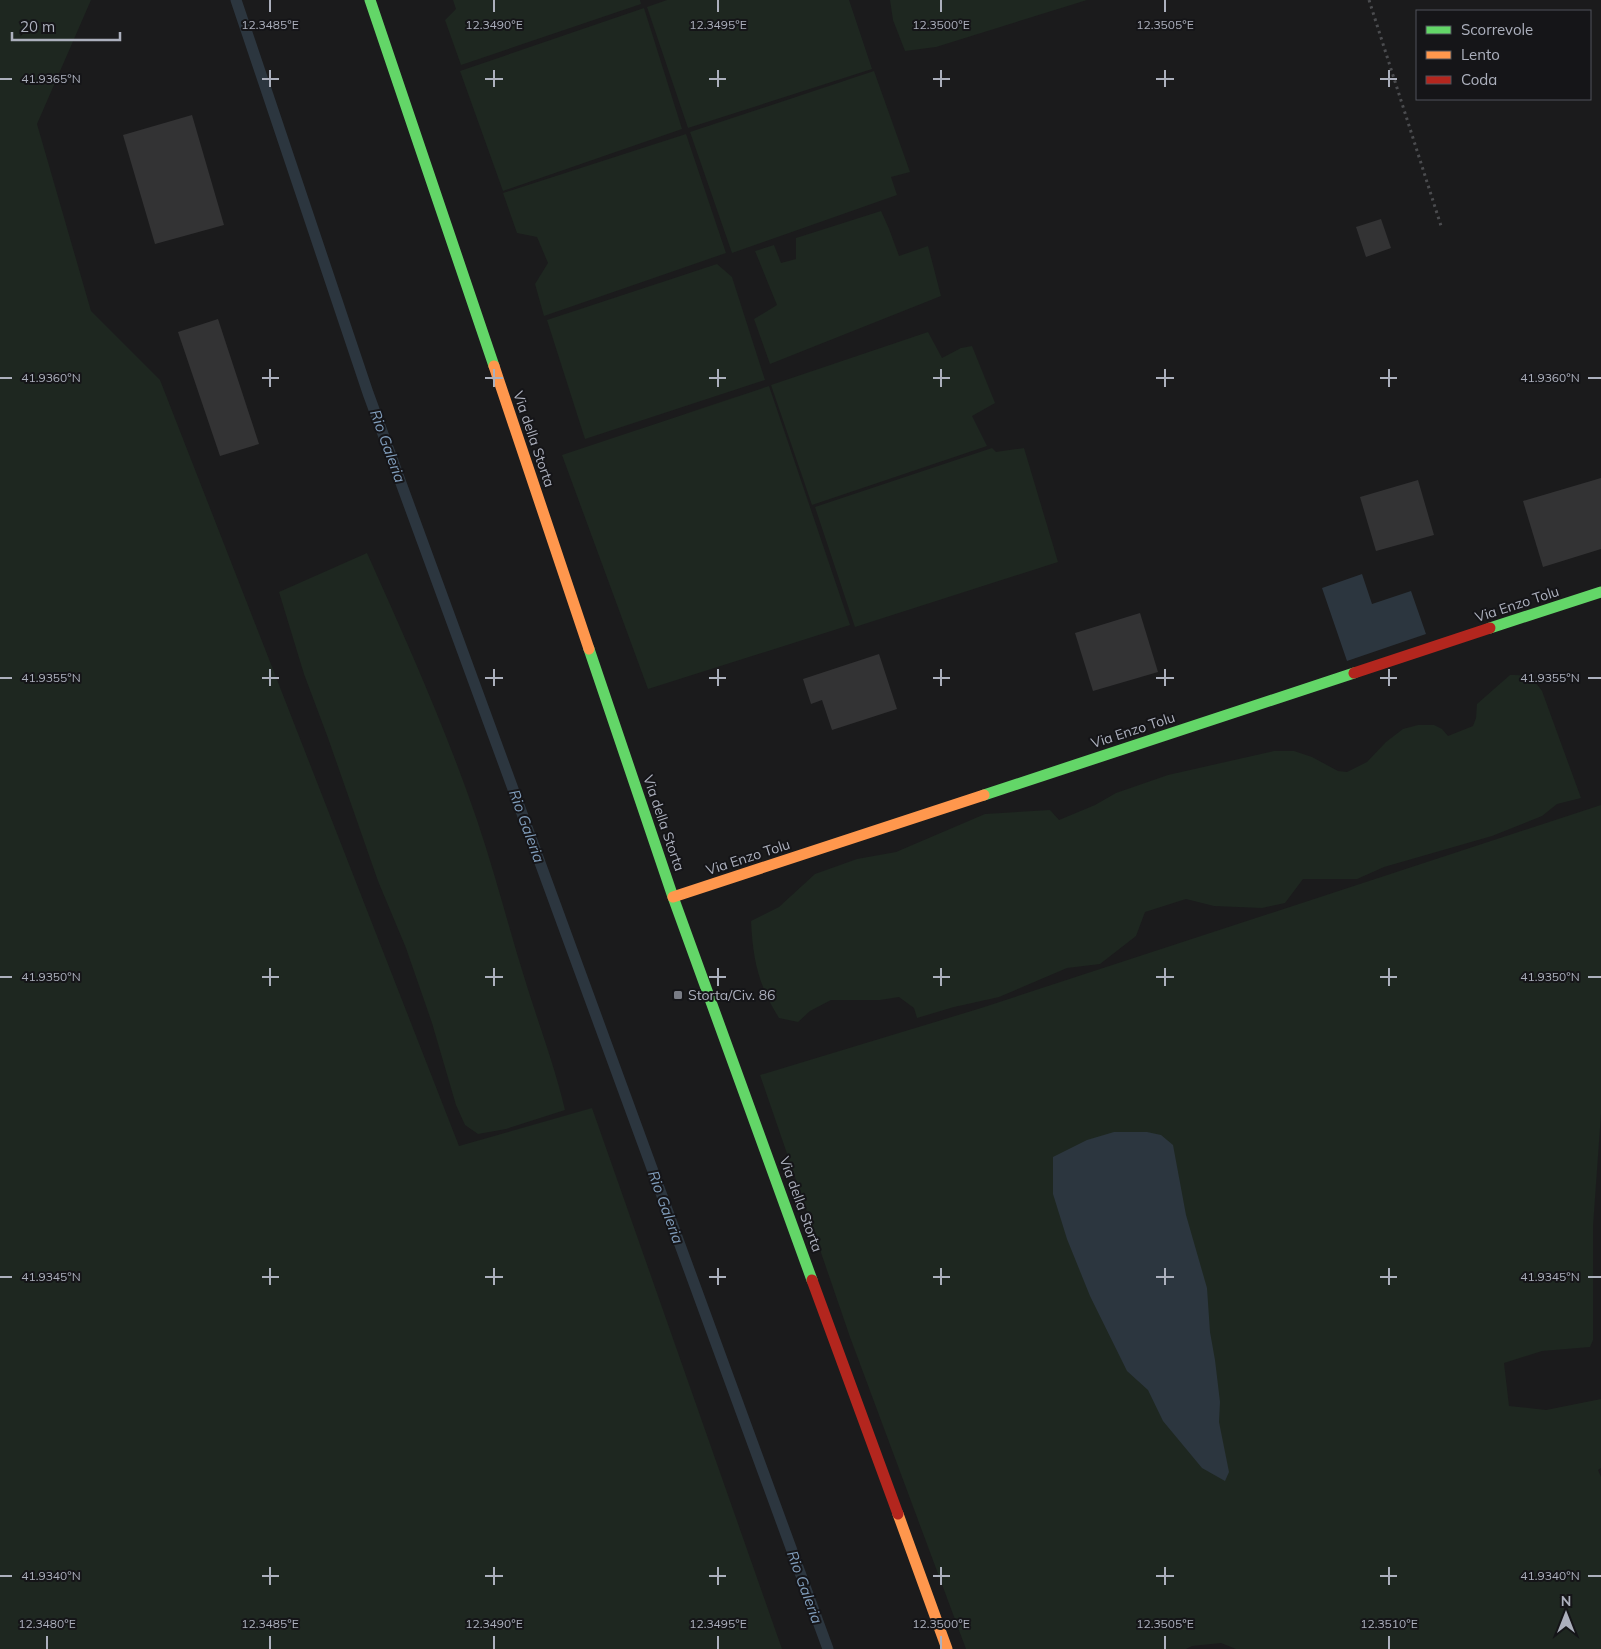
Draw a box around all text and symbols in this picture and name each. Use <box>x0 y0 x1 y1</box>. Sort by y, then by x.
scale bar <box>12 10 120 42</box>
legend <box>1416 10 1591 100</box>
text: 20 m <box>20 17 55 36</box>
text: 12.3485°E <box>241 17 299 32</box>
text: 12.3490°E <box>465 17 523 32</box>
text: 12.3495°E <box>689 17 747 32</box>
text: 12.3500°E <box>912 17 970 32</box>
text: 12.3505°E <box>1136 17 1194 32</box>
text: Scorrevole <box>1461 20 1533 39</box>
text: Lento <box>1461 45 1500 64</box>
text: Coda <box>1461 70 1497 89</box>
text: 41.9365°N <box>21 71 81 86</box>
text: 41.9360°N <box>21 370 81 385</box>
text: 41.9360°N <box>1520 370 1580 385</box>
street label: Via della Storta <box>509 389 559 489</box>
water label: Rio Galeria <box>366 407 410 485</box>
street label: Via Enzo Tolu <box>1473 582 1561 626</box>
text: 41.9355°N <box>21 670 81 685</box>
text: 41.9355°N <box>1520 670 1580 685</box>
street label: Via Enzo Tolu <box>1089 708 1177 752</box>
street label: Via della Storta <box>639 773 689 873</box>
water label: Rio Galeria <box>505 787 549 865</box>
street label: Via Enzo Tolu <box>704 835 792 879</box>
text: 41.9350°N <box>21 969 81 984</box>
text: 41.9350°N <box>1520 969 1580 984</box>
place label: Storta/Civ. 86 <box>688 986 775 1004</box>
marker: Storta/Civ. 86 <box>672 989 684 1001</box>
street label: Via della Storta <box>775 1154 827 1254</box>
water label: Rio Galeria <box>644 1168 688 1246</box>
text: 41.9345°N <box>21 1269 81 1284</box>
text: 41.9345°N <box>1520 1269 1580 1284</box>
water label: Rio Galeria <box>783 1548 827 1626</box>
text: 41.9340°N <box>21 1568 81 1583</box>
text: 41.9340°N <box>1520 1568 1580 1583</box>
north arrow <box>1541 1589 1591 1639</box>
text: N <box>1561 1592 1571 1610</box>
text: 12.3480°E <box>18 1616 76 1631</box>
text: 12.3485°E <box>241 1616 299 1631</box>
text: 12.3490°E <box>465 1616 523 1631</box>
text: 12.3495°E <box>689 1616 747 1631</box>
text: 12.3500°E <box>912 1616 970 1631</box>
text: 12.3505°E <box>1136 1616 1194 1631</box>
text: 12.3510°E <box>1360 1616 1418 1631</box>

